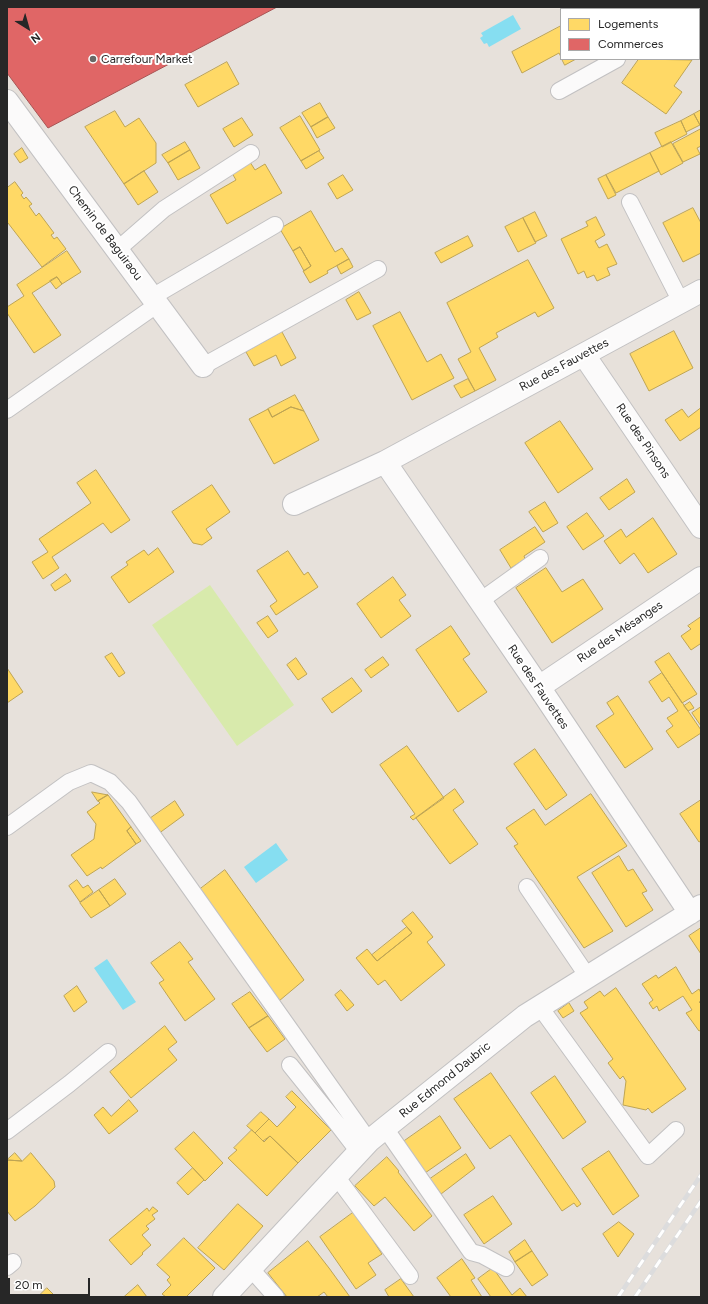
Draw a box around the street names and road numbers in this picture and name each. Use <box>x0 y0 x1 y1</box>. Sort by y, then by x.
street label: Chemin de Baguiraou <box>65 183 145 283</box>
street label: Rue des Fauvettes <box>517 335 611 395</box>
street label: Rue des Pinsons <box>613 401 673 481</box>
street label: Rue des Mésanges <box>574 598 666 666</box>
street label: Rue des Fauvettes <box>504 642 572 732</box>
street label: Rue Edmond Daubric <box>396 1039 494 1121</box>

